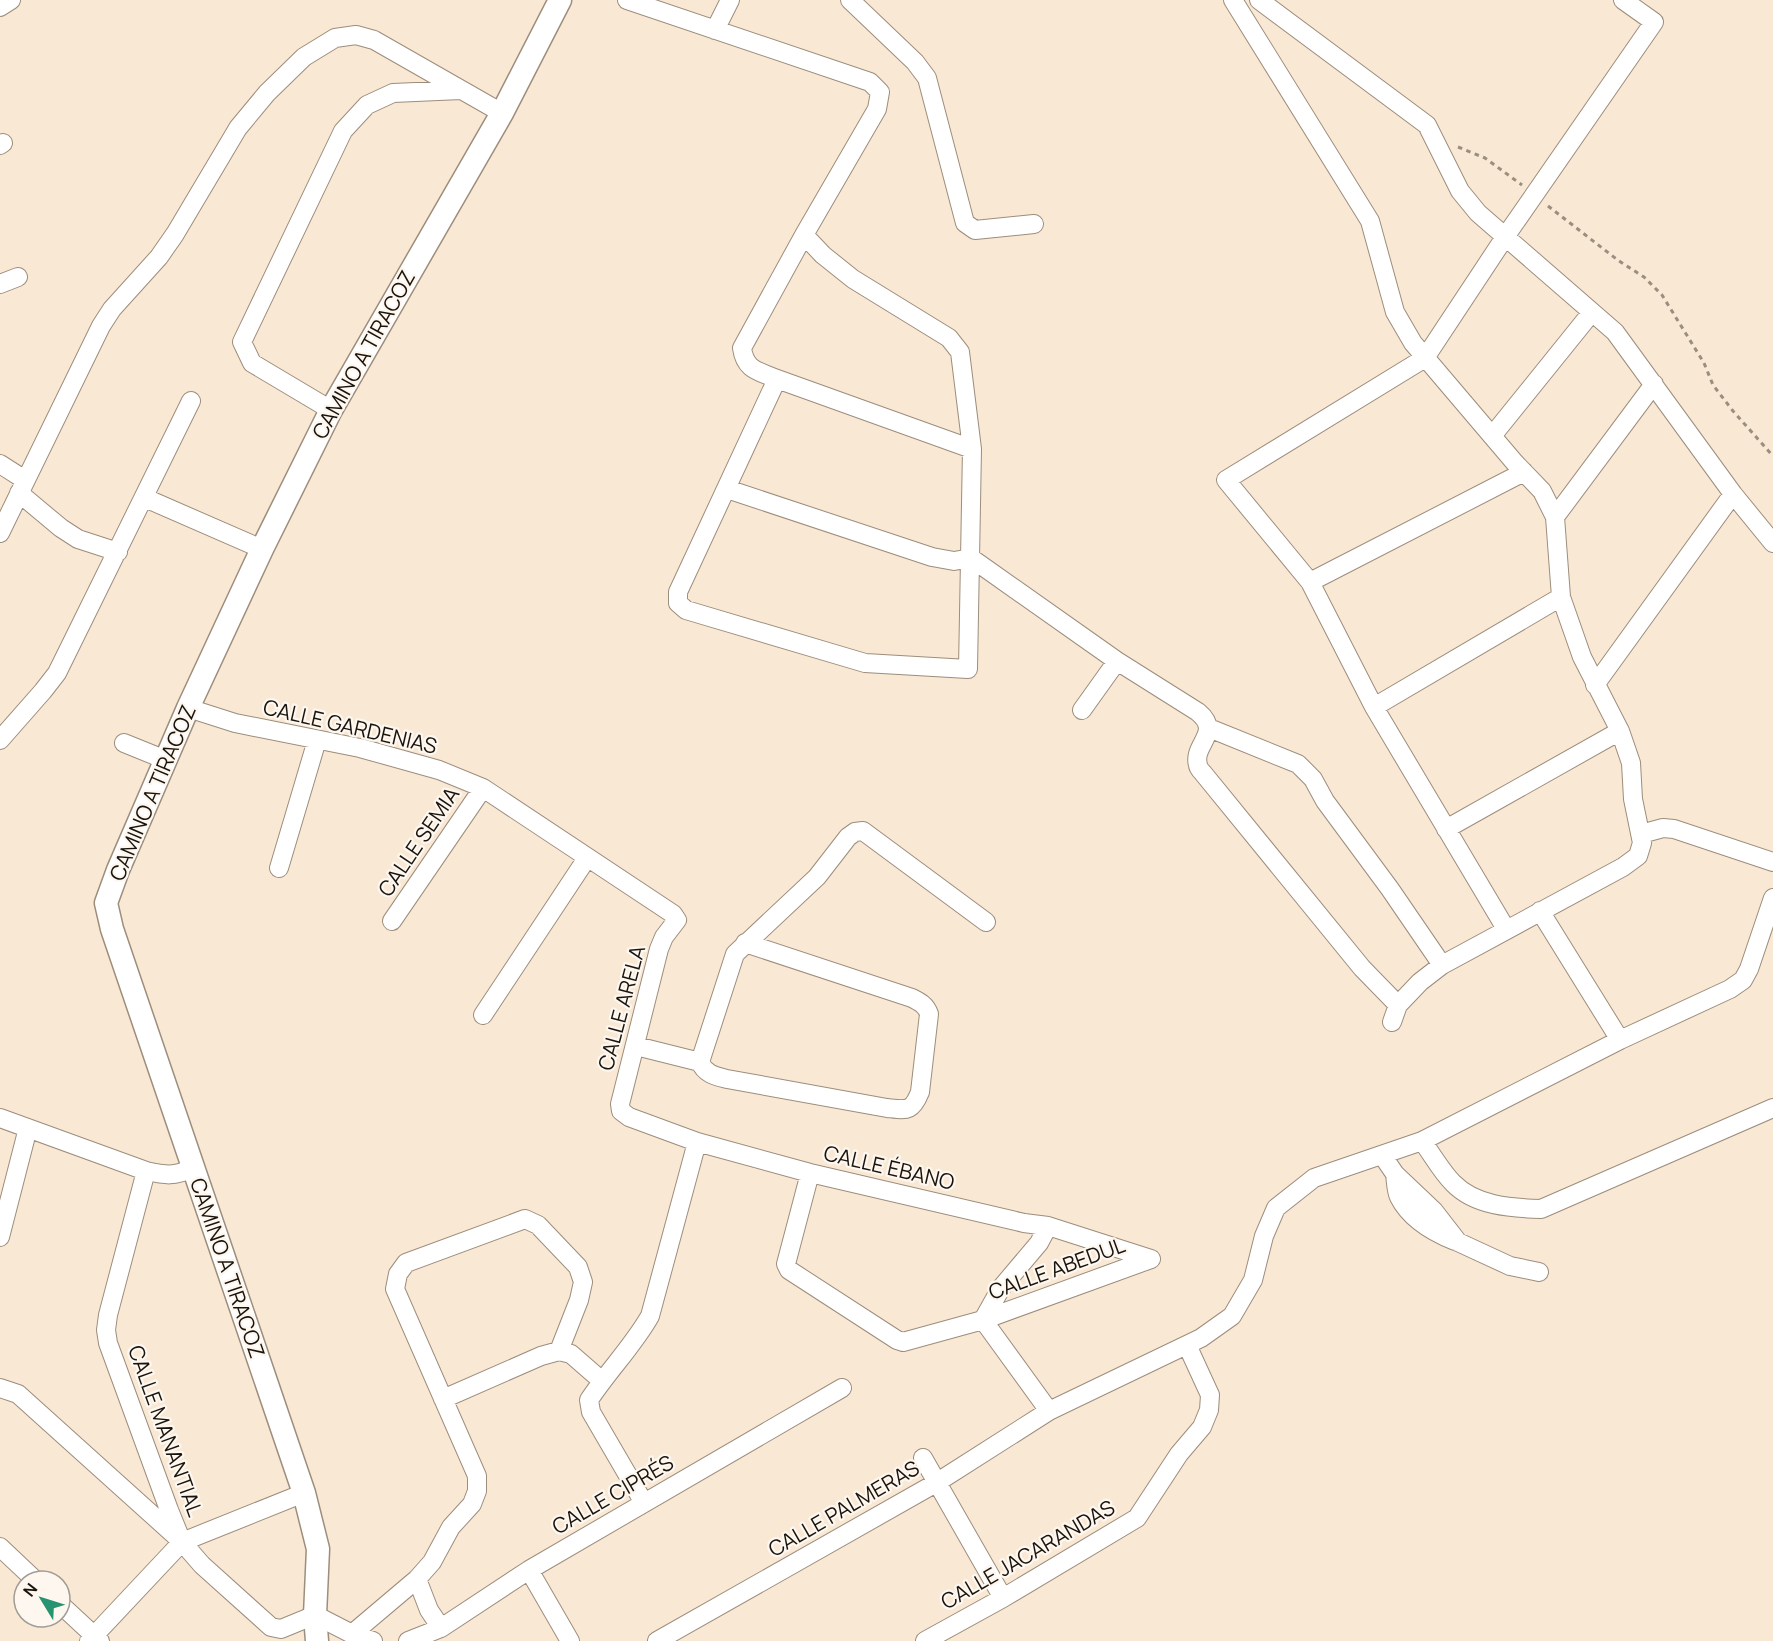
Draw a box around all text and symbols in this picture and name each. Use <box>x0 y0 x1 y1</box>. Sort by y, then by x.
street label: CAMINO A TIRACOZ <box>305 265 421 444</box>
street label: CALLE GARDENIAS <box>261 692 440 760</box>
street label: CAMINO A TIRACOZ <box>102 700 202 885</box>
street label: CALLE SEMIA <box>371 781 465 902</box>
street label: CALLE ARELA <box>591 942 651 1073</box>
street label: CALLE ÉBANO <box>821 1138 957 1196</box>
street label: CAMINO A TIRACOZ <box>184 1174 272 1361</box>
street label: CALLE ABEDUL <box>985 1230 1129 1306</box>
street label: CALLE MANANTIAL <box>122 1341 210 1520</box>
street label: CALLE CIPRÉS <box>547 1448 678 1540</box>
street label: CALLE PALMERAS <box>763 1454 924 1563</box>
street label: CALLE JACARANDAS <box>936 1493 1119 1615</box>
north arrow <box>12 1569 72 1629</box>
text: N <box>18 1578 42 1601</box>

